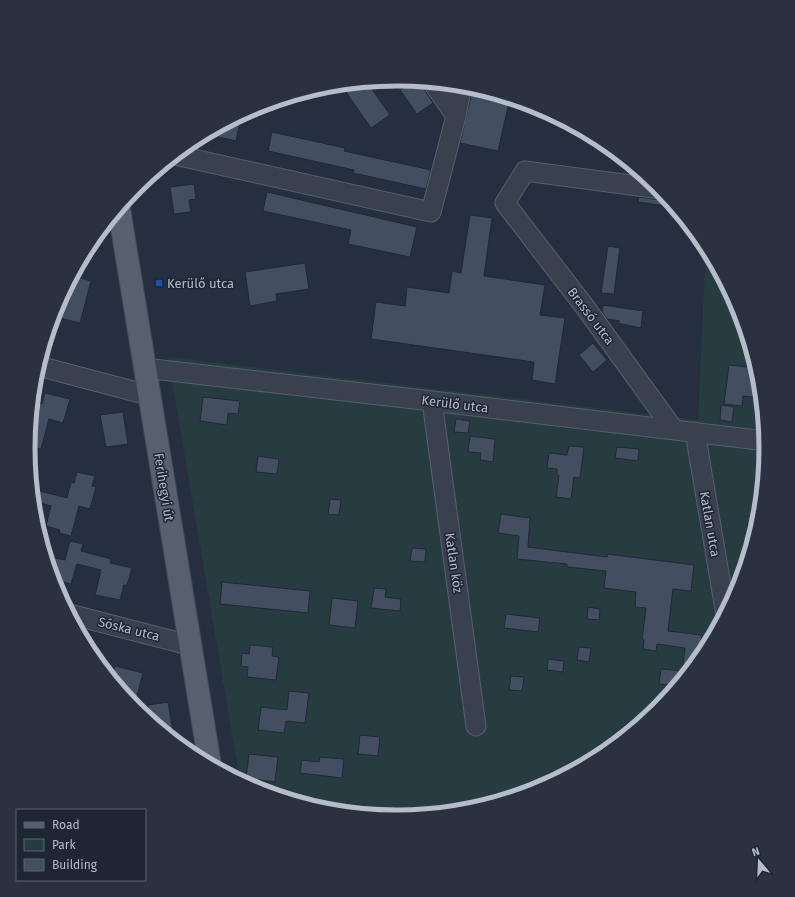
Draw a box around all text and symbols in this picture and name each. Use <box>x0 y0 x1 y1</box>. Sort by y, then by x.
place label: Kerülő utca <box>167 276 234 291</box>
marker: Kerülő utca <box>154 278 164 288</box>
street label: Brassó utca <box>565 284 617 348</box>
street label: Kerülő utca <box>421 392 489 416</box>
street label: Ferihegyi út <box>151 452 177 523</box>
street label: Katlan utca <box>697 490 723 558</box>
street label: Katlan köz <box>442 532 466 594</box>
street label: Sóska utca <box>97 614 161 644</box>
legend <box>16 809 146 881</box>
text: Road <box>52 818 80 832</box>
text: Park <box>52 838 76 852</box>
north arrow <box>739 841 779 881</box>
text: N <box>750 845 761 859</box>
text: Building <box>52 858 98 872</box>

